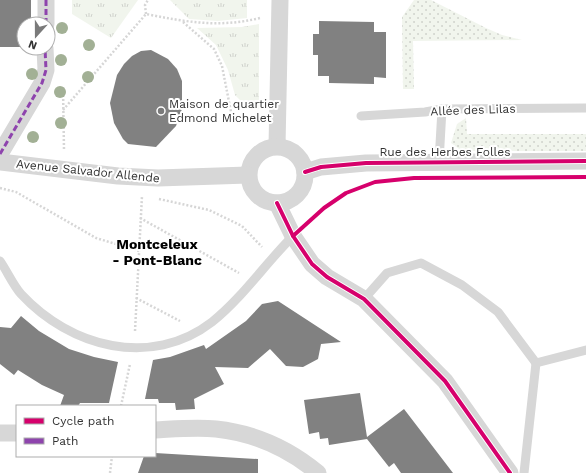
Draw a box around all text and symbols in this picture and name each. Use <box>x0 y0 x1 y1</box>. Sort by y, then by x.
north arrow <box>16 16 56 56</box>
text: N <box>26 37 39 52</box>
place label: Maison de quartier Edmond Michelet <box>169 97 279 125</box>
street label: Allée des Lilas <box>430 102 516 118</box>
marker: Maison de quartier Edmond Michelet <box>156 106 166 116</box>
street label: Rue des Herbes Folles <box>380 145 510 159</box>
street label: Avenue Salvador Allende <box>16 157 161 186</box>
district label: Montceleux - Pont-Blanc <box>112 236 202 268</box>
legend <box>16 405 156 457</box>
text: Cycle path <box>52 414 114 428</box>
text: Path <box>52 434 78 448</box>

